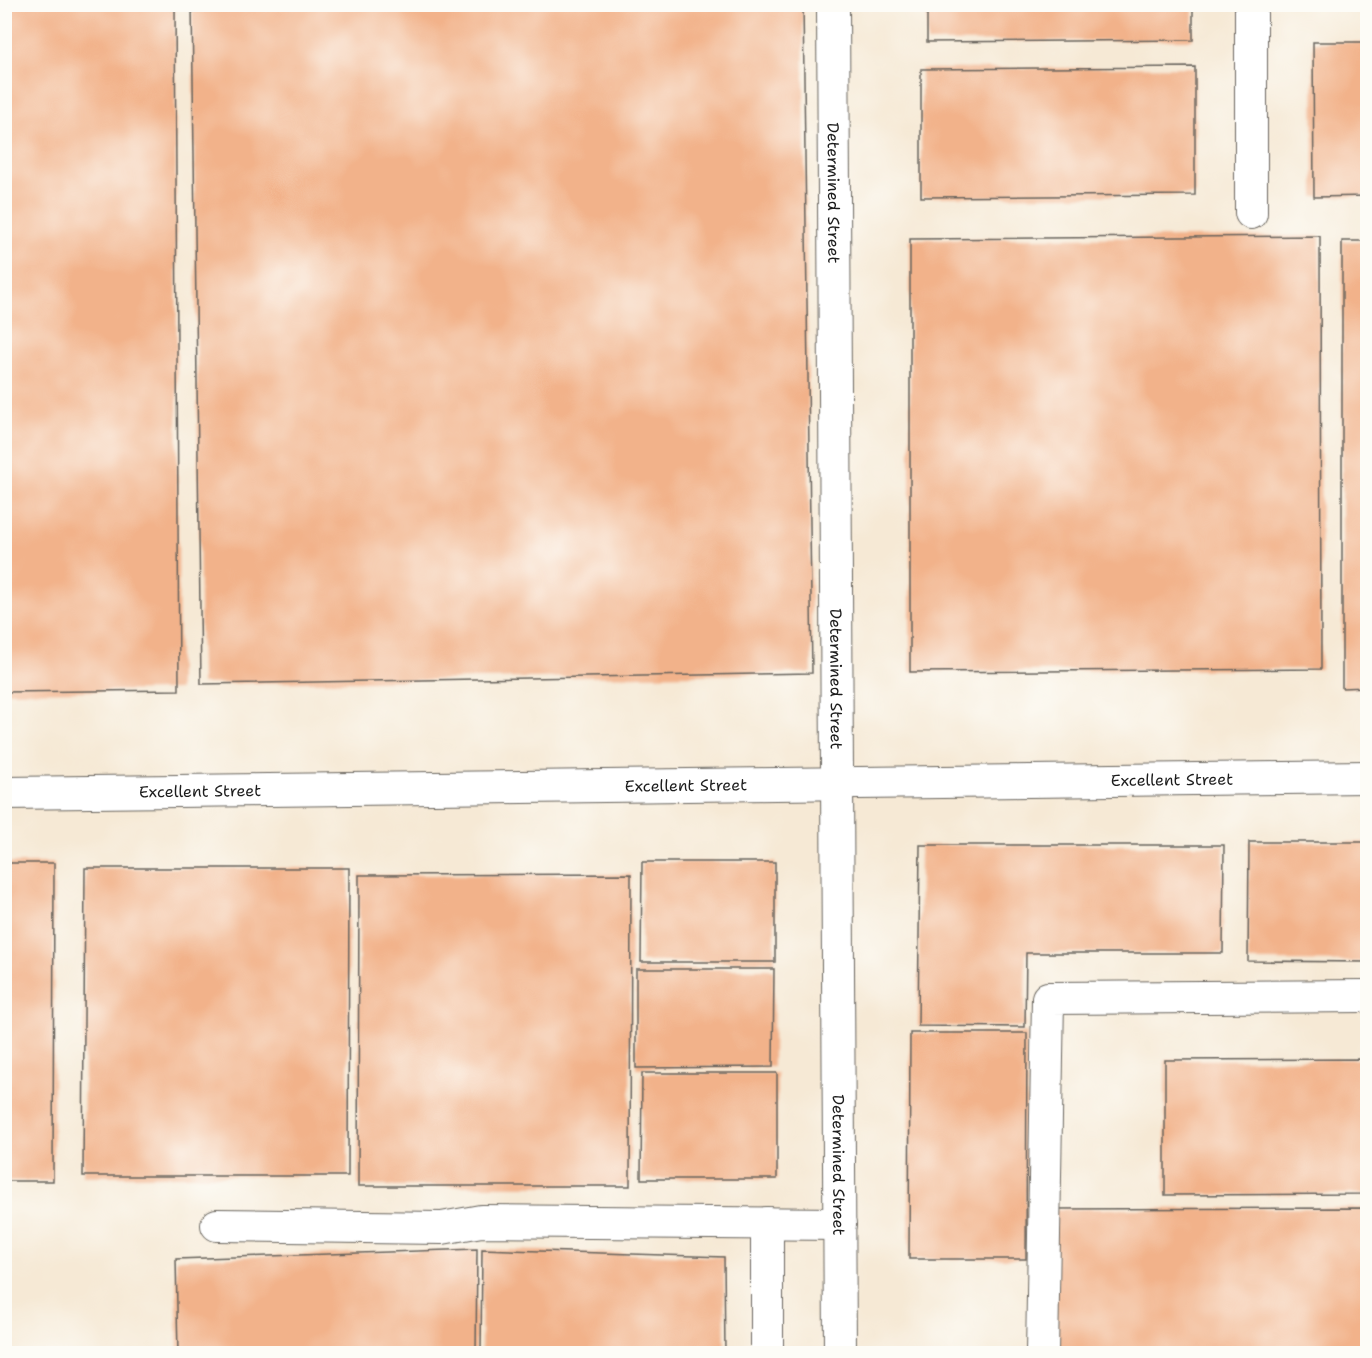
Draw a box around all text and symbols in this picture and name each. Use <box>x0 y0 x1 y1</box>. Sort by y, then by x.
street label: Determined Street <box>823 122 844 264</box>
street label: Determined Street <box>825 608 847 750</box>
street label: Excellent Street <box>1111 769 1233 791</box>
street label: Excellent Street <box>625 774 747 797</box>
street label: Excellent Street <box>139 780 261 802</box>
street label: Determined Street <box>828 1094 849 1235</box>

